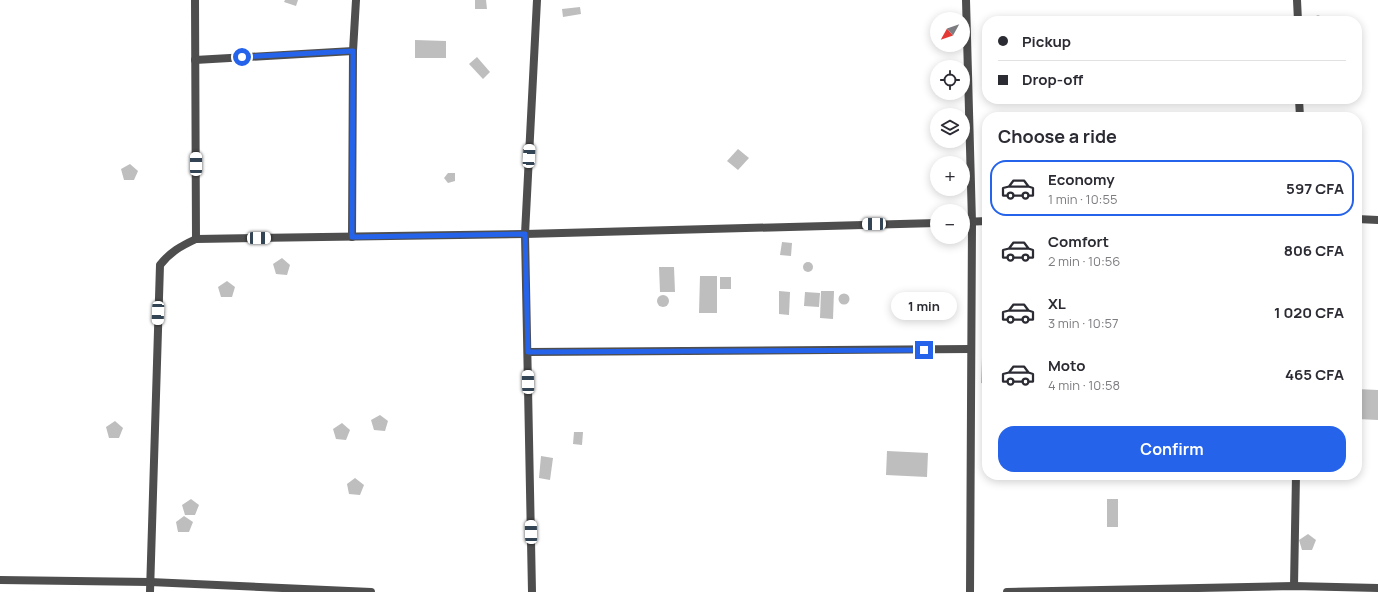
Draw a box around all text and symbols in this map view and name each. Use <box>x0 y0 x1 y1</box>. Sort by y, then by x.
north arrow <box>930 12 970 52</box>
map controls <box>930 12 970 244</box>
text: Pickup <box>1022 31 1071 52</box>
route start <box>233 48 251 66</box>
button: locate <box>930 60 970 100</box>
text: Drop-off <box>1022 69 1083 90</box>
button: layers <box>930 108 970 148</box>
text: Choose a ride <box>998 124 1117 148</box>
car <box>522 144 536 168</box>
car <box>190 152 202 176</box>
button: + <box>930 156 970 196</box>
text: Economy <box>1048 169 1115 190</box>
icon: car <box>1000 170 1036 206</box>
text: 597 CFA <box>1286 178 1344 199</box>
text: 1 min · 10:55 <box>1048 190 1118 208</box>
button: − <box>930 204 970 244</box>
car <box>862 218 886 230</box>
text: Comfort <box>1048 231 1109 252</box>
car <box>247 232 271 244</box>
icon: car <box>1000 232 1036 268</box>
text: 806 CFA <box>1284 240 1344 261</box>
text: 2 min · 10:56 <box>1048 252 1120 270</box>
callout: 1 min <box>891 292 957 320</box>
text: XL <box>1048 293 1066 314</box>
icon: car <box>1000 294 1036 330</box>
text: 1 min <box>908 297 940 315</box>
car <box>152 301 164 325</box>
text: 1 020 CFA <box>1274 302 1344 323</box>
text: 3 min · 10:57 <box>1048 314 1119 332</box>
route end <box>915 341 933 359</box>
text: Moto <box>1048 355 1085 376</box>
icon: car <box>1000 356 1036 392</box>
text: 465 CFA <box>1285 364 1344 385</box>
car <box>522 370 534 394</box>
text: 4 min · 10:58 <box>1048 376 1120 394</box>
button: Confirm <box>998 426 1346 472</box>
car <box>525 520 537 544</box>

